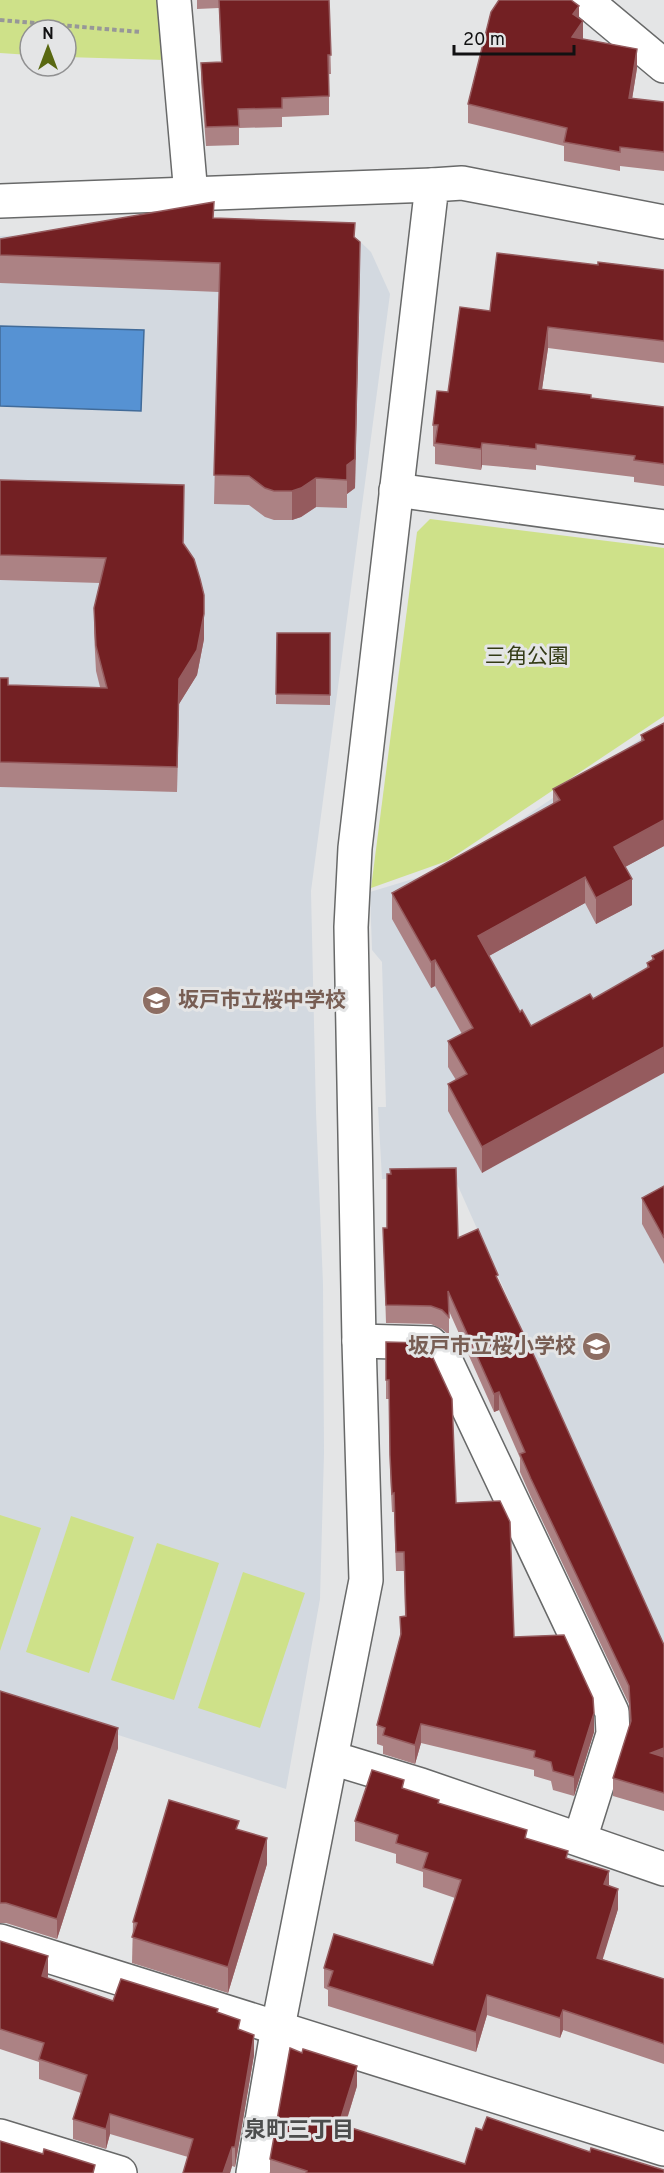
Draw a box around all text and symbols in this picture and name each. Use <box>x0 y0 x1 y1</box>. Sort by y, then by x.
north arrow <box>18 18 78 78</box>
scale bar <box>454 18 574 56</box>
text: N <box>42 25 54 45</box>
text: 20 m <box>463 29 505 52</box>
park label: 三角公園 <box>485 644 569 671</box>
school or university icon: 坂戸市立桜中学校 <box>141 985 173 1017</box>
place label: 坂戸市立桜中学校 <box>178 988 346 1015</box>
school or university icon: 坂戸市立桜小学校 <box>581 1331 613 1363</box>
place label: 坂戸市立桜小学校 <box>408 1334 576 1361</box>
district label: 泉町三丁目 <box>244 2118 354 2145</box>

